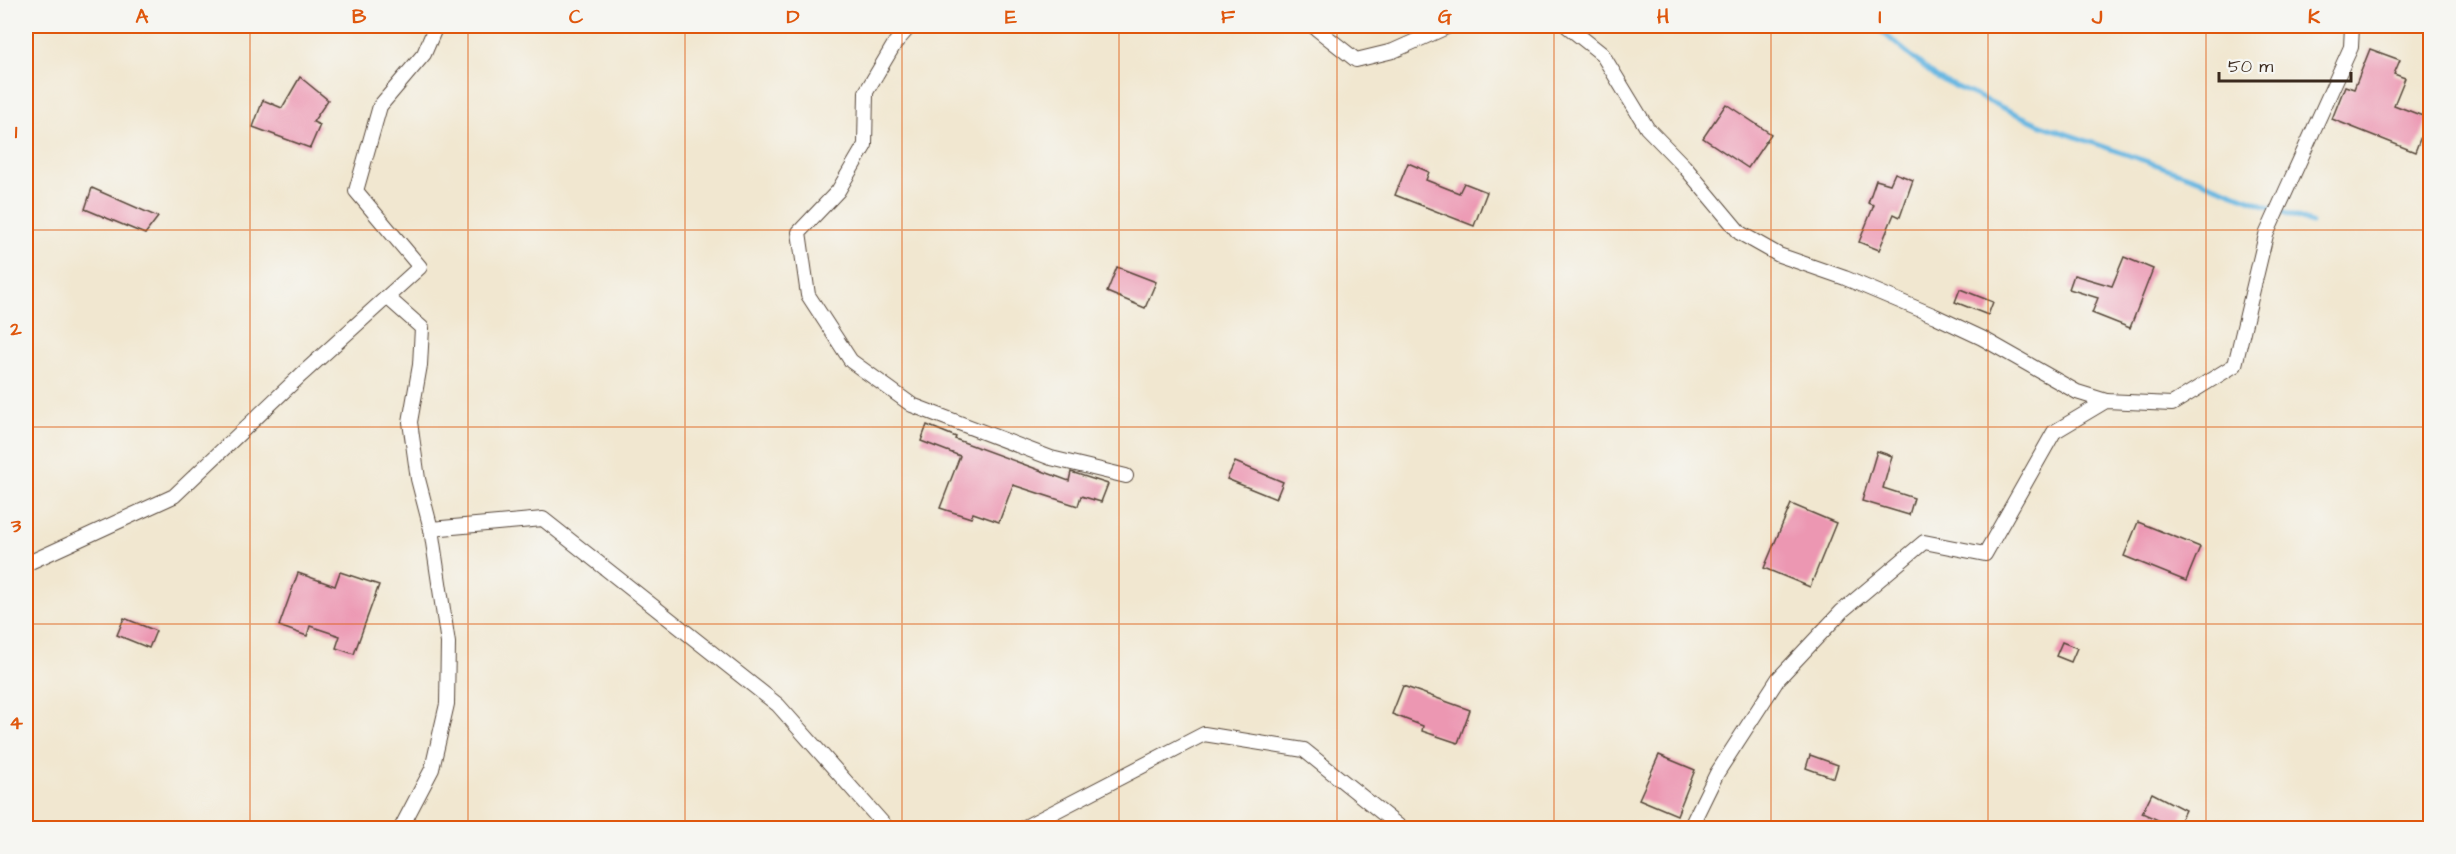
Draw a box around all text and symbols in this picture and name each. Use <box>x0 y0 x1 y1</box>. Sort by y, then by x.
text: A <box>136 3 149 31</box>
text: B <box>352 3 367 31</box>
text: C <box>569 3 584 31</box>
text: D <box>787 3 800 31</box>
text: E <box>1005 3 1017 31</box>
text: F <box>1221 3 1236 31</box>
text: G <box>1438 3 1452 31</box>
text: H <box>1657 3 1669 31</box>
text: I <box>1878 3 1882 31</box>
text: J <box>2091 3 2103 31</box>
text: K <box>2308 3 2321 31</box>
scale bar <box>2219 45 2351 83</box>
text: 50 m <box>2228 54 2273 79</box>
text: 1 <box>15 118 18 146</box>
text: 2 <box>9 315 22 343</box>
text: 3 <box>10 512 22 540</box>
text: 4 <box>9 709 23 737</box>

